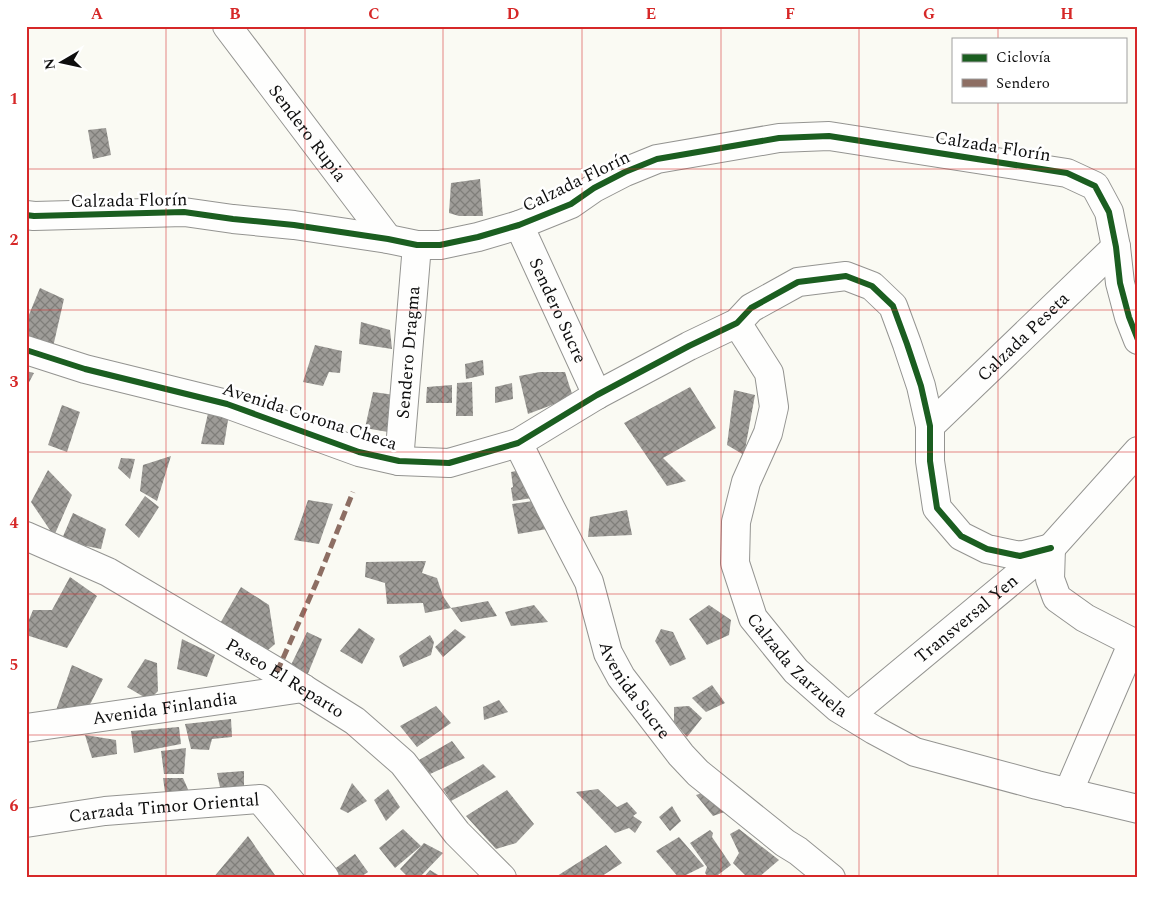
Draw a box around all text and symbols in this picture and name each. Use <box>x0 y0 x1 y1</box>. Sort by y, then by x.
text: A <box>91 2 104 26</box>
text: B <box>229 2 241 26</box>
text: C <box>368 2 380 26</box>
text: D <box>507 2 520 26</box>
text: E <box>646 2 656 26</box>
text: F <box>785 2 795 26</box>
text: G <box>923 2 935 26</box>
text: H <box>1060 2 1074 26</box>
north arrow <box>38 38 88 88</box>
legend <box>952 38 1126 102</box>
text: Ciclovía <box>996 46 1051 69</box>
text: N <box>38 57 61 71</box>
text: Sendero <box>996 72 1050 95</box>
street label: Sendero Rupia <box>262 79 353 188</box>
text: 1 <box>10 87 18 111</box>
street label: Calzada Florín <box>933 124 1053 169</box>
street label: Calzada Florín <box>518 144 635 219</box>
street label: Calzada Florín <box>70 186 188 215</box>
text: 2 <box>10 228 19 252</box>
street label: Sendero Sucre <box>522 253 594 368</box>
street label: Sendero Dragma <box>390 285 428 420</box>
street label: Calzada Peseta <box>971 286 1076 388</box>
text: 3 <box>10 370 19 394</box>
street label: Avenida Corona Checa <box>219 375 401 458</box>
text: 4 <box>10 511 19 535</box>
street label: Transversal Yen <box>909 568 1024 670</box>
street label: Calzada Zarzuela <box>740 607 853 725</box>
street label: Paseo El Reparto <box>220 632 350 725</box>
street label: Avenida Sucre <box>592 639 677 745</box>
text: 5 <box>10 653 18 677</box>
street label: Avenida Finlandia <box>91 685 239 732</box>
street label: Carzada Timor Oriental <box>67 786 260 830</box>
text: 6 <box>10 794 19 818</box>

